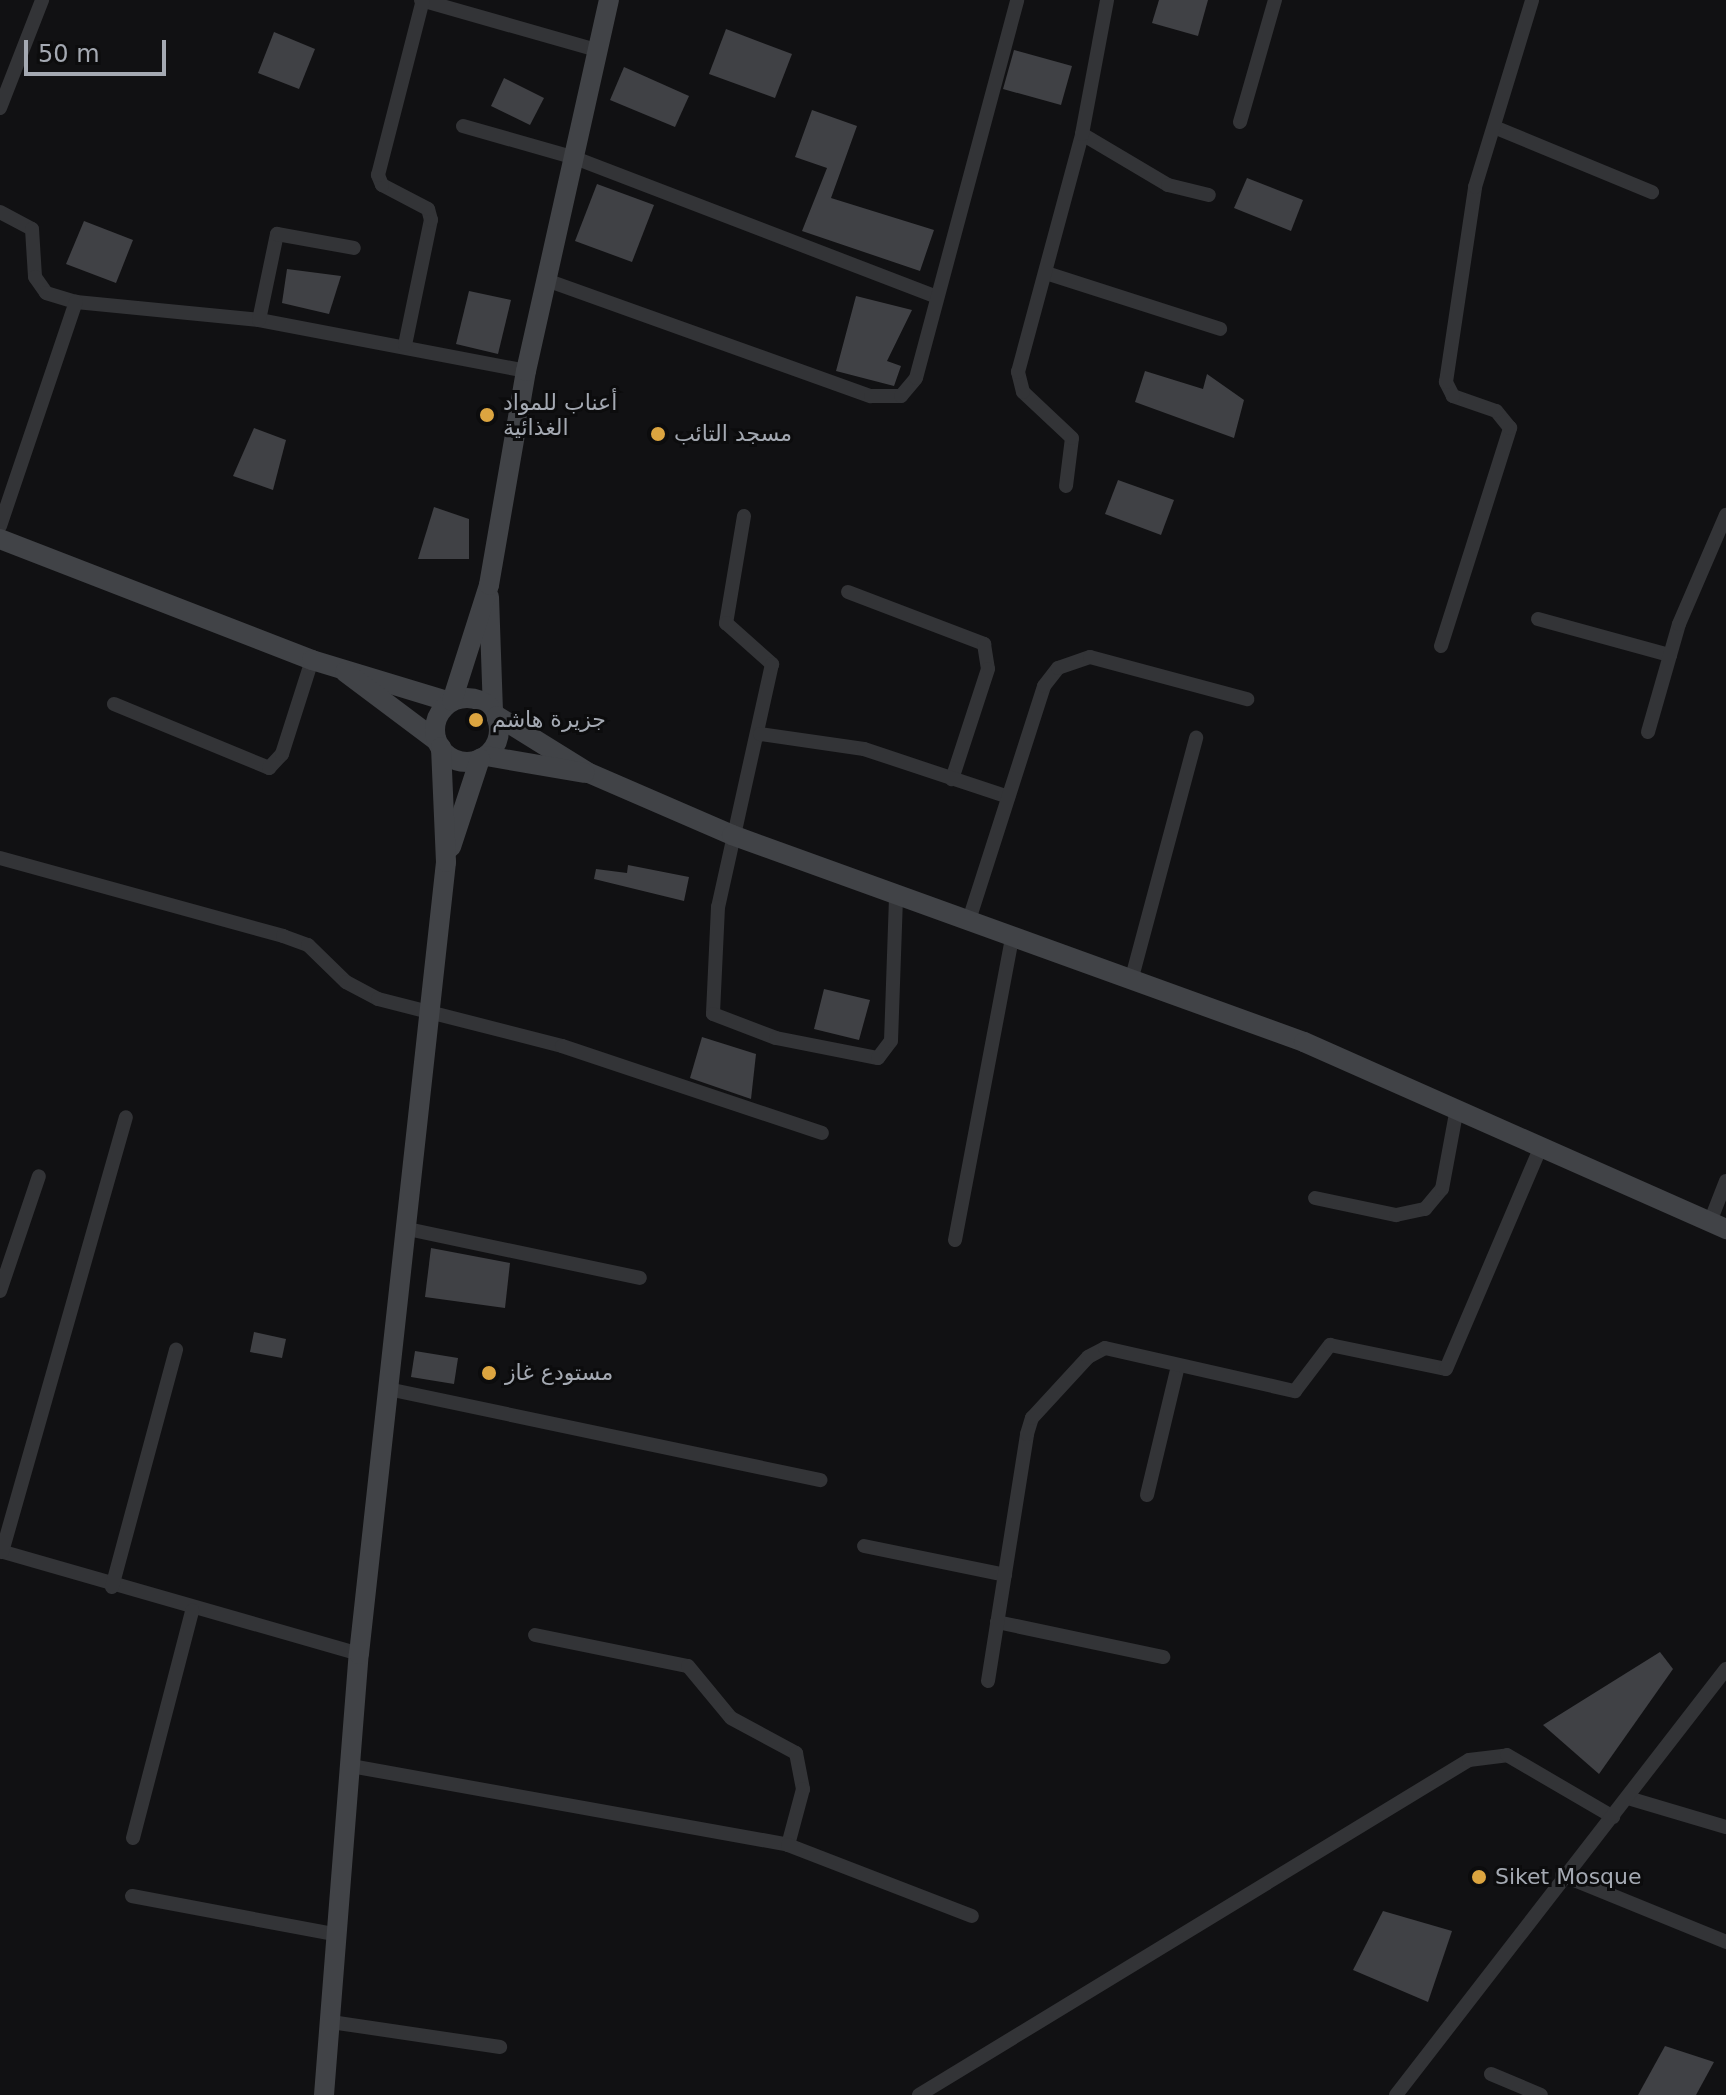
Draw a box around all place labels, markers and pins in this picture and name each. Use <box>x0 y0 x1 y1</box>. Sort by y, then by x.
place label: أعناب للمواد الغذائية <box>503 389 617 440</box>
marker: أعناب للمواد الغذائية <box>478 406 496 424</box>
place label: مسجد التائب <box>674 421 792 447</box>
marker: مسجد التائب <box>649 425 667 443</box>
place label: جزيرة هاشم <box>492 707 606 733</box>
marker: جزيرة هاشم <box>467 711 485 729</box>
place label: مستودع غاز <box>505 1360 613 1386</box>
marker: مستودع غاز <box>480 1364 498 1382</box>
place label: Siket Mosque <box>1495 1864 1642 1890</box>
marker: Siket Mosque <box>1470 1868 1488 1886</box>

